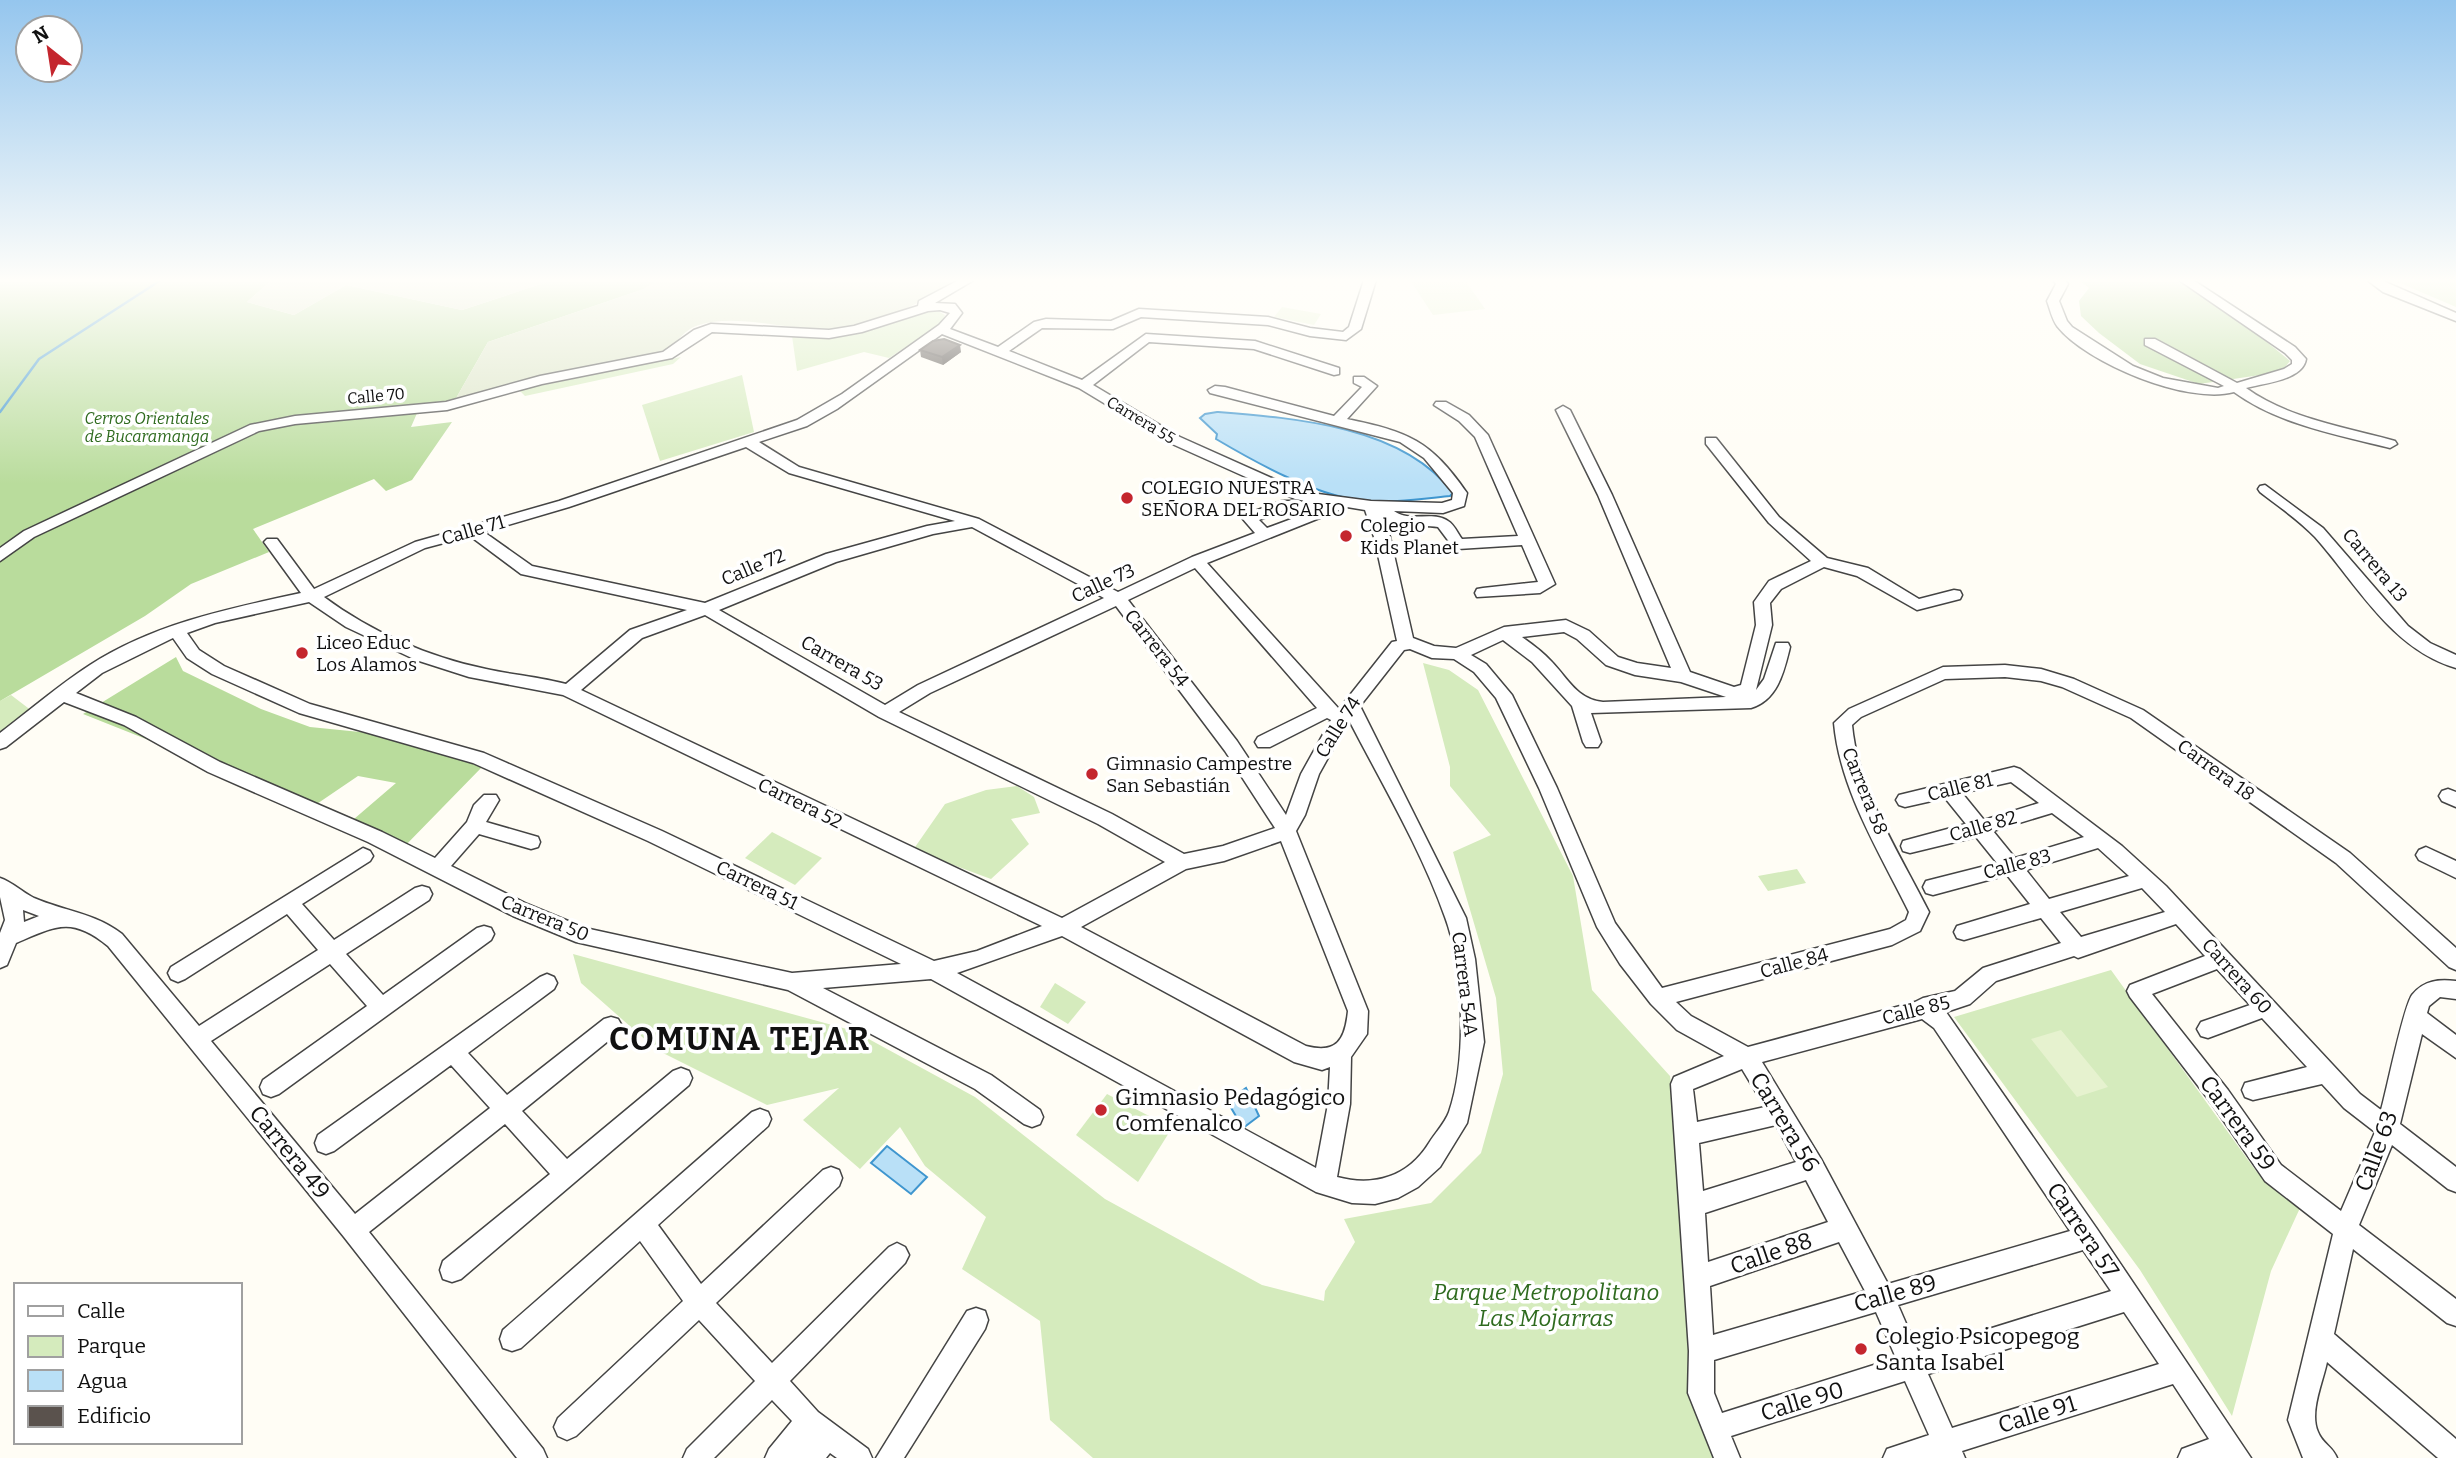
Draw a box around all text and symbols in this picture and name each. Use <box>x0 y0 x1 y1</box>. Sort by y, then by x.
north arrow <box>14 14 84 84</box>
text: N <box>29 21 53 48</box>
street label: Calle 70 <box>346 384 406 408</box>
street label: Carrera 55 <box>1103 392 1179 448</box>
park label: Cerros Orientales de Bucaramanga <box>85 409 210 446</box>
place label: COLEGIO NUESTRA SEÑORA DEL ROSARIO <box>1141 476 1346 521</box>
marker: COLEGIO NUESTRA SEÑORA DEL ROSARIO <box>1119 490 1135 506</box>
street label: Calle 71 <box>439 510 508 550</box>
place label: Colegio Kids Planet <box>1360 514 1459 559</box>
street label: Carrera 13 <box>2337 523 2413 607</box>
marker: Colegio Kids Planet <box>1338 528 1354 544</box>
street label: Calle 72 <box>718 543 788 591</box>
street label: Calle 73 <box>1068 558 1138 608</box>
street label: Carrera 54 <box>1120 605 1194 691</box>
street label: Carrera 53 <box>797 630 887 696</box>
place label: Liceo Educ Los Alamos <box>316 631 417 676</box>
marker: Liceo Educ Los Alamos <box>294 645 310 661</box>
street label: Calle 74 <box>1310 692 1366 762</box>
street label: Carrera 18 <box>2173 734 2259 806</box>
street label: Carrera 58 <box>1837 744 1893 838</box>
place label: Gimnasio Campestre San Sebastián <box>1106 752 1292 797</box>
marker: Gimnasio Campestre San Sebastián <box>1084 766 1100 782</box>
street label: Calle 81 <box>1925 768 1995 806</box>
street label: Carrera 52 <box>754 773 846 833</box>
street label: Calle 82 <box>1947 805 2019 847</box>
street label: Calle 83 <box>1981 844 2053 884</box>
street label: Carrera 51 <box>712 855 802 915</box>
street label: Carrera 50 <box>498 890 592 946</box>
street label: Carrera 54A <box>1447 930 1483 1038</box>
street label: Carrera 60 <box>2197 933 2277 1019</box>
street label: Calle 84 <box>1757 943 1831 983</box>
street label: Calle 85 <box>1880 990 1952 1030</box>
district label: COMUNA TEJAR <box>609 1020 871 1058</box>
street label: Carrera 56 <box>1744 1067 1826 1177</box>
street label: Carrera 59 <box>2194 1070 2282 1176</box>
place label: Gimnasio Pedagógico Comfenalco <box>1115 1083 1345 1137</box>
street label: Carrera 49 <box>244 1099 336 1205</box>
marker: Gimnasio Pedagógico Comfenalco <box>1093 1102 1109 1118</box>
street label: Calle 63 <box>2349 1107 2403 1195</box>
street label: Carrera 57 <box>2041 1177 2125 1283</box>
street label: Calle 88 <box>1726 1226 1816 1280</box>
street label: Calle 89 <box>1850 1268 1940 1318</box>
park label: Parque Metropolitano Las Mojarras <box>1433 1278 1659 1332</box>
legend <box>14 1283 242 1444</box>
text: Calle <box>77 1298 125 1324</box>
place label: Colegio Psicopegog Santa Isabel <box>1875 1322 2080 1376</box>
text: Parque <box>77 1333 146 1359</box>
marker: Colegio Psicopegog Santa Isabel <box>1853 1341 1869 1357</box>
text: Agua <box>77 1368 128 1394</box>
street label: Calle 90 <box>1757 1375 1847 1427</box>
street label: Calle 91 <box>1995 1389 2080 1439</box>
text: Edificio <box>77 1403 151 1429</box>

